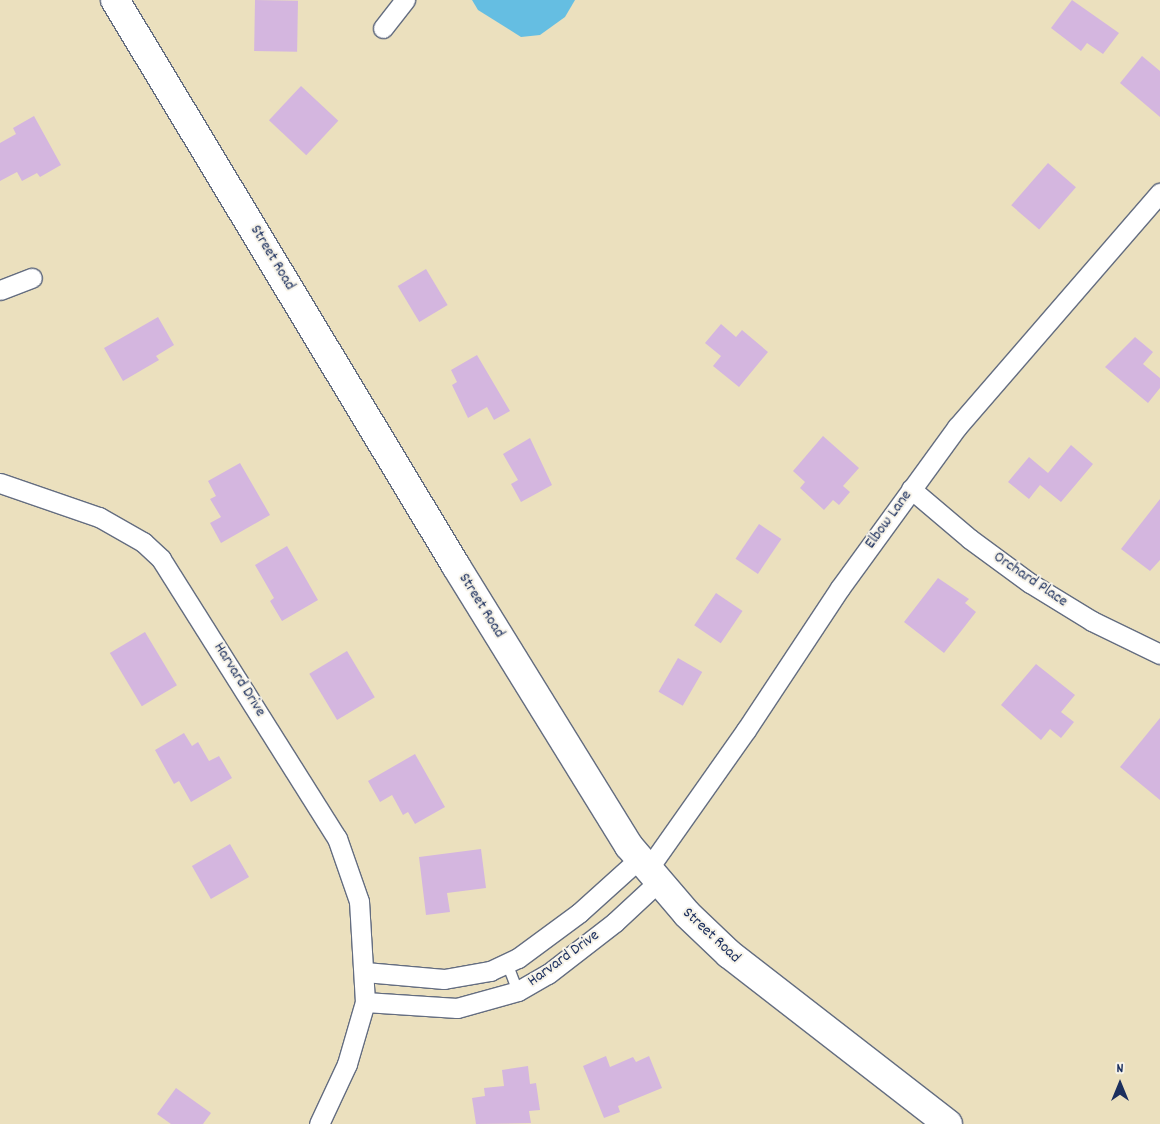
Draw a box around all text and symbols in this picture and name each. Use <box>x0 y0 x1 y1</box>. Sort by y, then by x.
street label: Street Road <box>245 222 299 294</box>
street label: Elbow Lane <box>861 487 917 553</box>
street label: Orchard Place <box>989 548 1071 612</box>
street label: Street Road <box>454 570 508 642</box>
street label: Harvard Drive <box>209 639 269 721</box>
street label: Street Road <box>678 904 744 968</box>
street label: Harvard Drive <box>524 927 604 991</box>
north arrow <box>1095 1059 1145 1109</box>
text: N <box>1117 1059 1123 1079</box>

